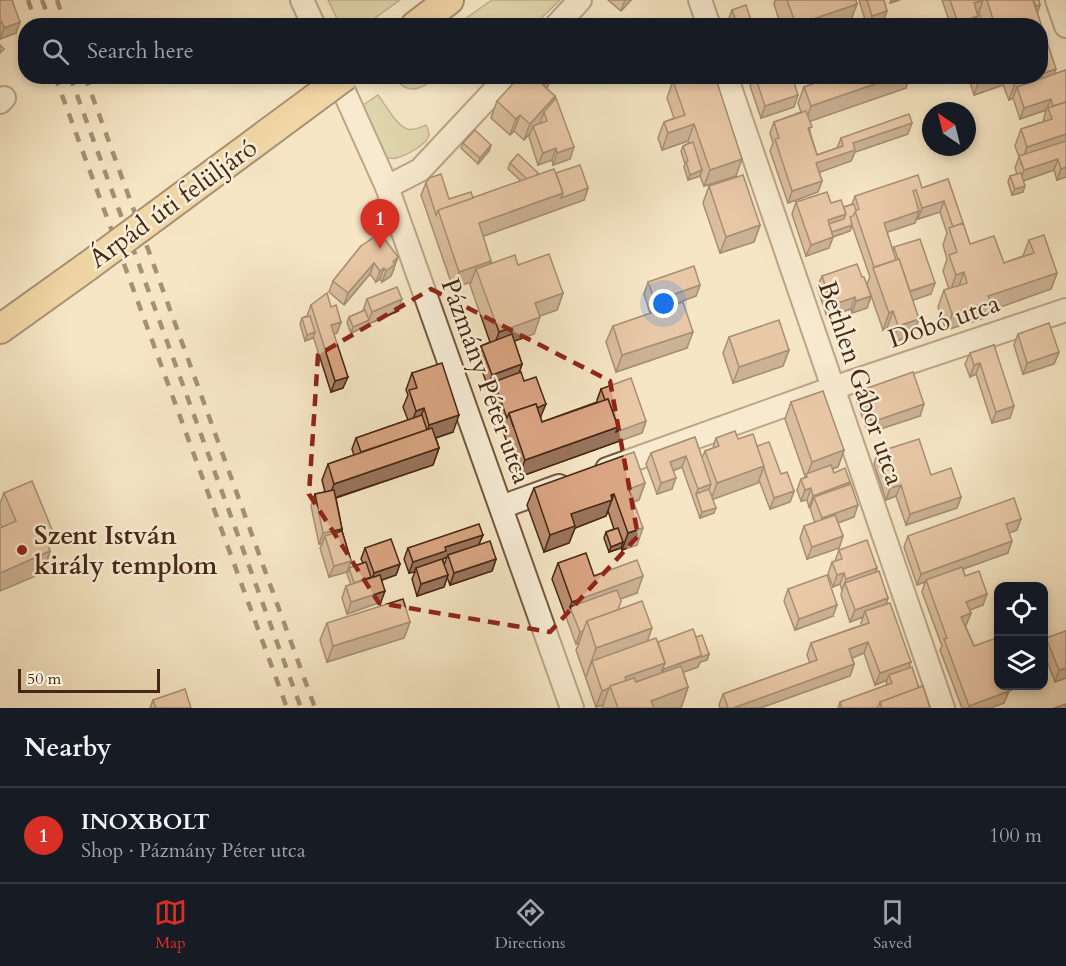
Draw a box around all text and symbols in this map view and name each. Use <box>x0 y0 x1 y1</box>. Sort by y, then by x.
search box <box>18 18 1048 84</box>
icon: search <box>39 35 72 68</box>
text: Search here <box>87 36 194 66</box>
north arrow <box>922 102 976 156</box>
street label: Árpád úti felüljáró <box>82 130 264 276</box>
pin: 1 <box>360 200 400 249</box>
street label: Pázmány Péter utca <box>433 273 539 489</box>
street label: Bethlen Gábor utca <box>810 276 912 490</box>
street label: Dobó utca <box>884 286 1004 356</box>
your location <box>649 289 678 318</box>
place label: Szent István király templom <box>34 518 218 583</box>
marker: Szent István király templom <box>15 543 29 557</box>
map controls <box>994 582 1048 690</box>
button: locate <box>994 582 1048 636</box>
button: layers <box>994 636 1048 690</box>
scale bar <box>18 666 160 694</box>
text: 50 m <box>27 668 61 690</box>
text: Nearby <box>24 730 112 765</box>
text: INOXBOLT <box>81 807 210 837</box>
text: 1 <box>38 822 49 849</box>
text: 100 m <box>989 822 1042 849</box>
text: Shop · Pázmány Péter utca <box>81 837 306 864</box>
tab: Map <box>154 896 187 954</box>
tab: Directions <box>495 896 565 954</box>
tab: Saved <box>873 896 912 954</box>

